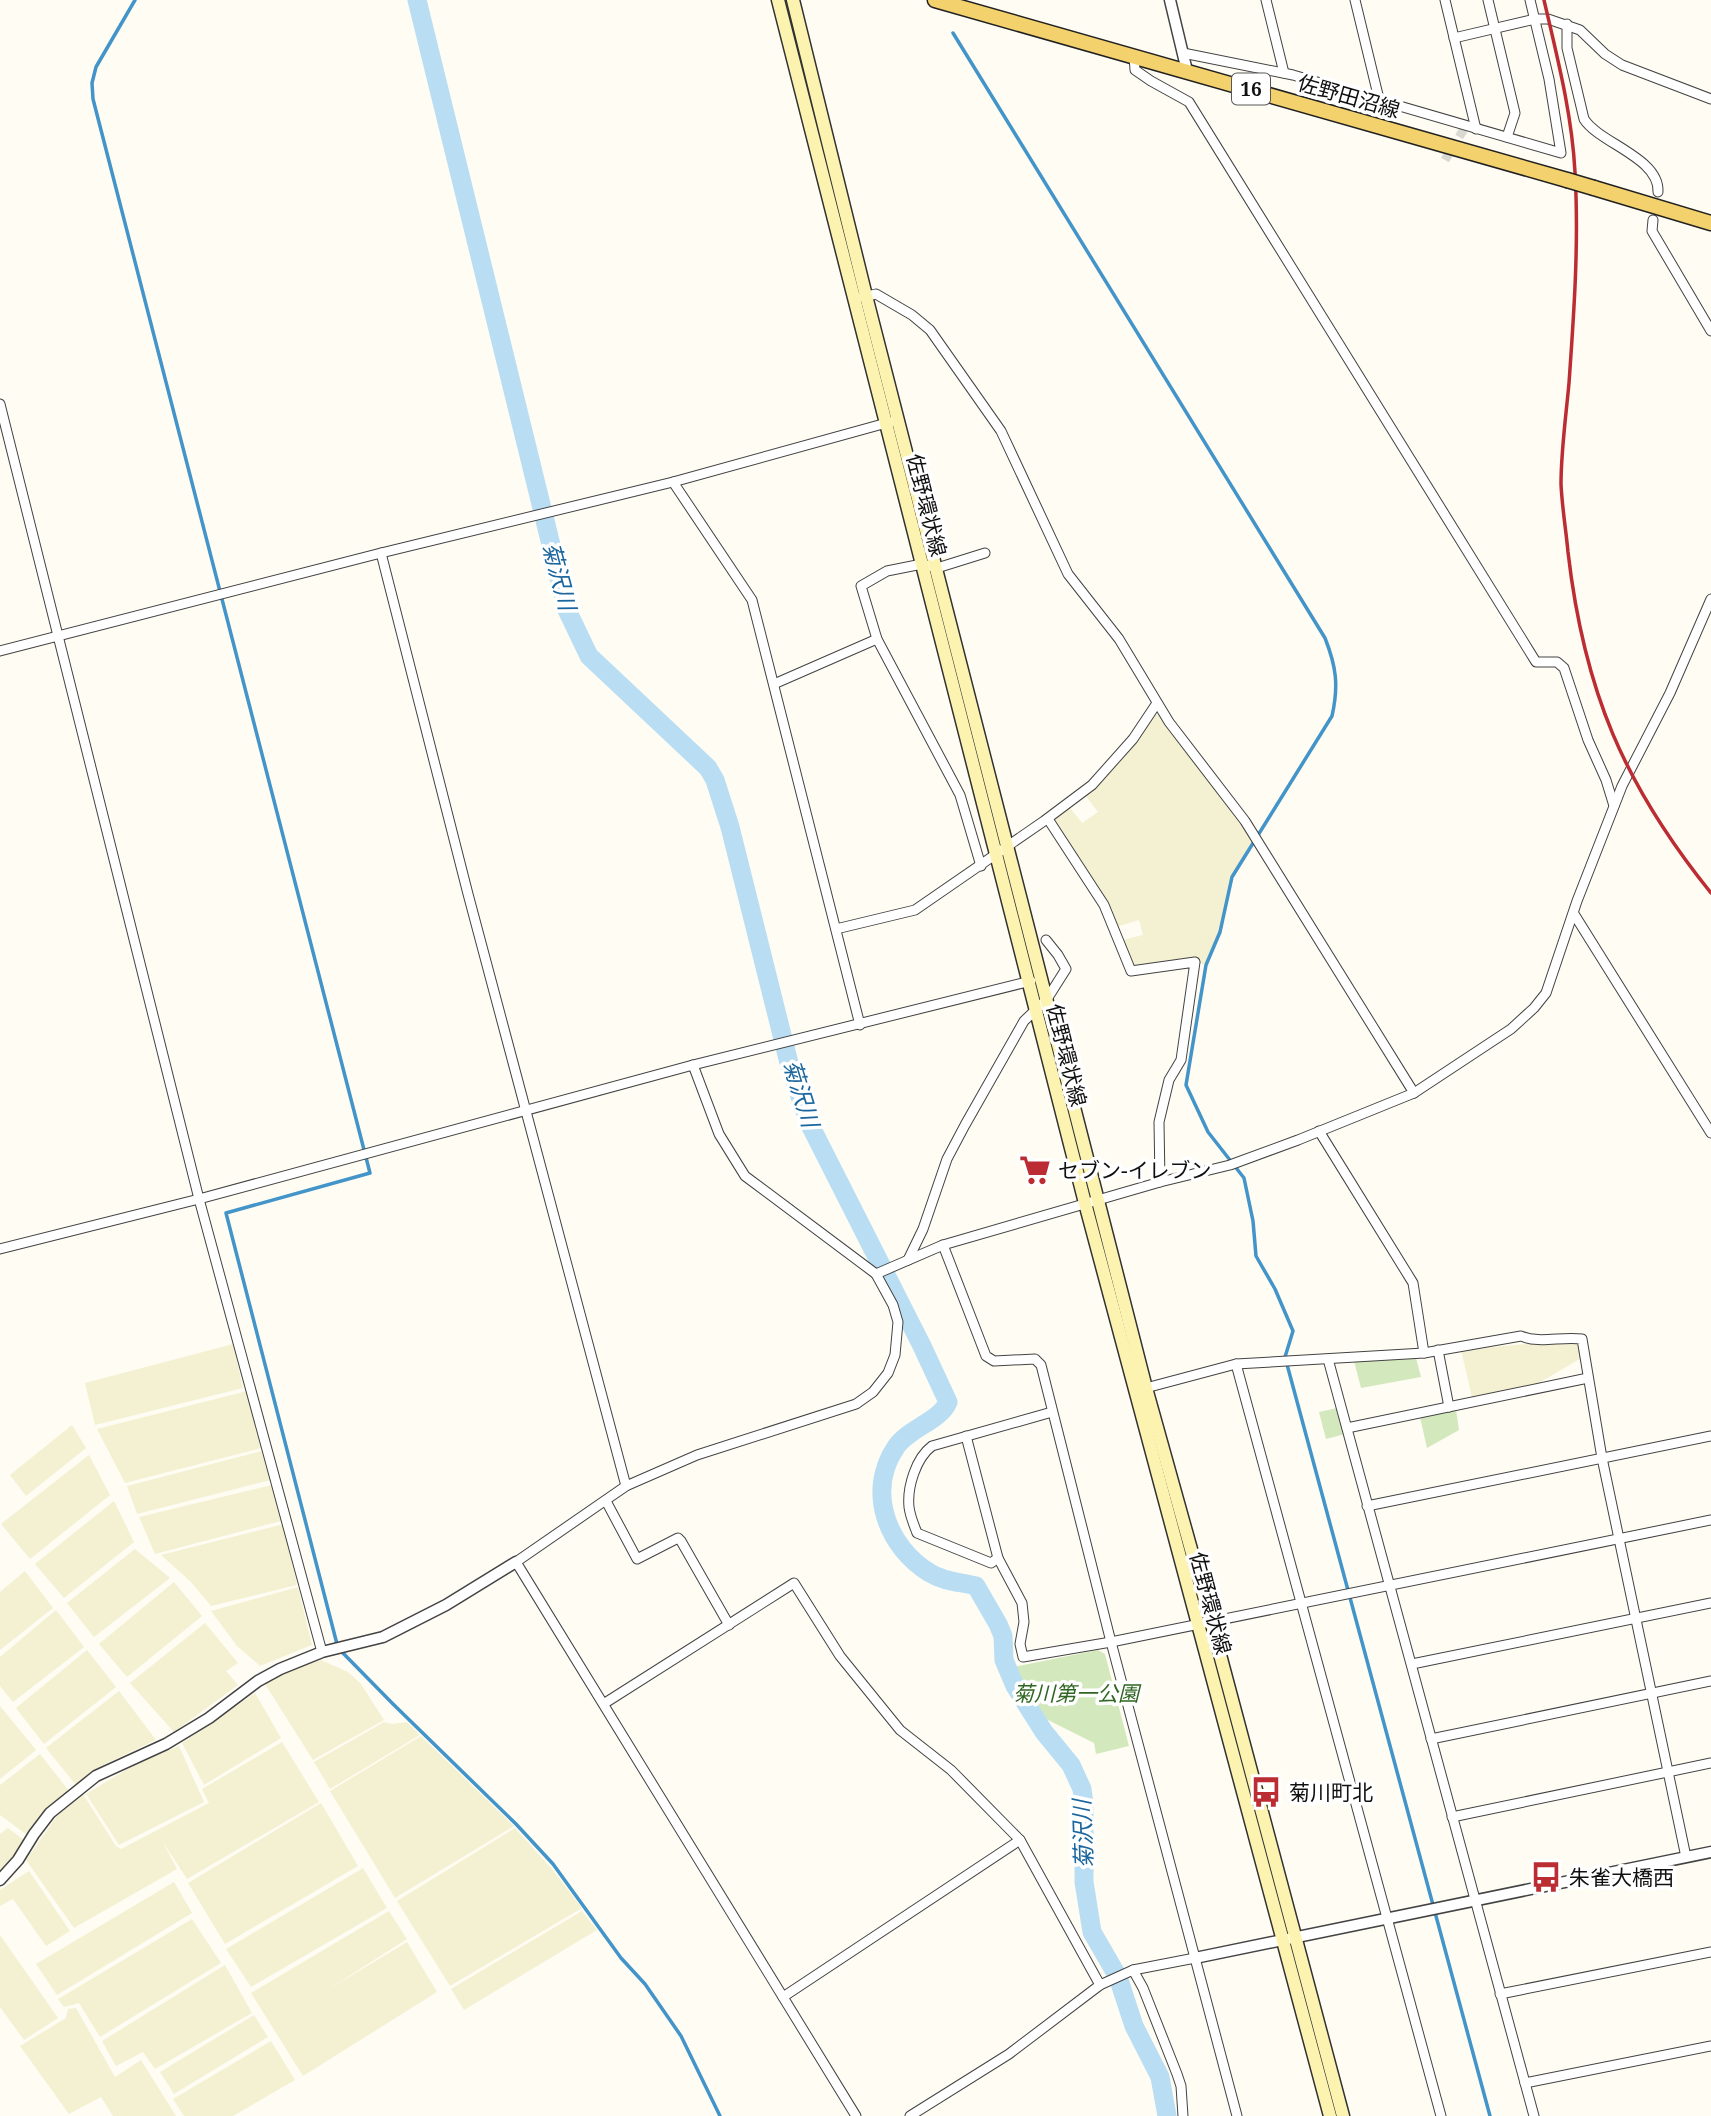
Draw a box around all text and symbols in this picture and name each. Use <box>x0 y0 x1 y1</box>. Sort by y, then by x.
street label: 佐野田沼線 <box>1295 68 1403 124</box>
road number: 16 <box>1232 74 1270 104</box>
street label: 佐野環状線 <box>901 451 953 559</box>
water label: 菊沢川 <box>536 539 585 616</box>
street label: 佐野環状線 <box>1041 1001 1093 1109</box>
water label: 菊沢川 <box>777 1055 828 1134</box>
supermarket icon: セブン-イレブン <box>1018 1153 1052 1187</box>
place label: セブン-イレブン <box>1058 1156 1212 1184</box>
street label: 佐野環状線 <box>1184 1549 1238 1657</box>
park label: 菊川第一公園 <box>1013 1679 1142 1707</box>
bus stop icon: 菊川町北 <box>1249 1775 1283 1809</box>
place label: 菊川町北 <box>1289 1778 1373 1806</box>
water label: 菊沢川 <box>1065 1796 1099 1869</box>
bus stop icon: 朱雀大橋西 <box>1529 1860 1563 1894</box>
place label: 朱雀大橋西 <box>1569 1863 1674 1891</box>

